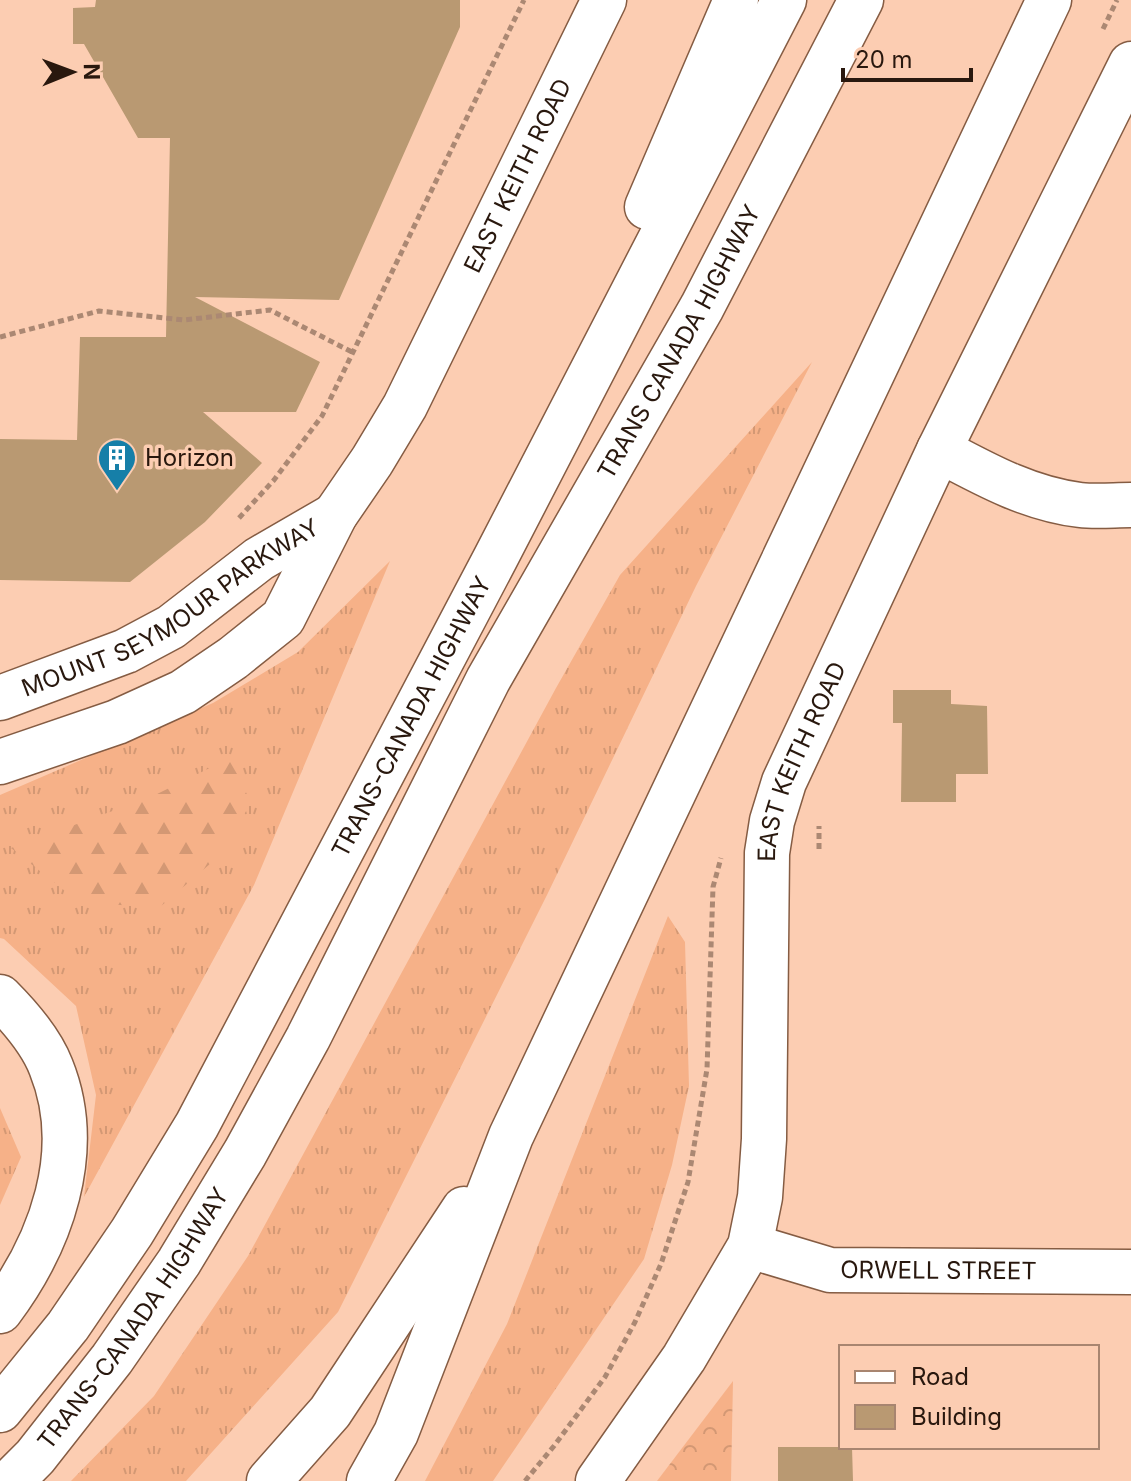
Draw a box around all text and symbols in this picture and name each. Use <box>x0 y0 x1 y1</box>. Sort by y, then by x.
north arrow <box>32 32 112 112</box>
scale bar <box>843 32 971 82</box>
text: 20 m <box>855 45 913 74</box>
text: N <box>79 63 105 80</box>
street label: EAST KEITH ROAD <box>458 74 577 277</box>
street label: TRANS CANADA HIGHWAY <box>591 200 766 484</box>
building icon: Horizon <box>96 437 138 492</box>
place label: Horizon <box>145 443 234 472</box>
street label: MOUNT SEYMOUR PARKWAY <box>17 512 324 703</box>
street label: TRANS-CANADA HIGHWAY <box>325 571 497 862</box>
street label: EAST KEITH ROAD <box>752 657 852 862</box>
street label: TRANS-CANADA HIGHWAY <box>31 1182 235 1455</box>
street label: ORWELL STREET <box>840 1255 1037 1285</box>
legend <box>839 1345 1099 1449</box>
text: Road <box>911 1362 969 1391</box>
text: Building <box>911 1402 1002 1431</box>

